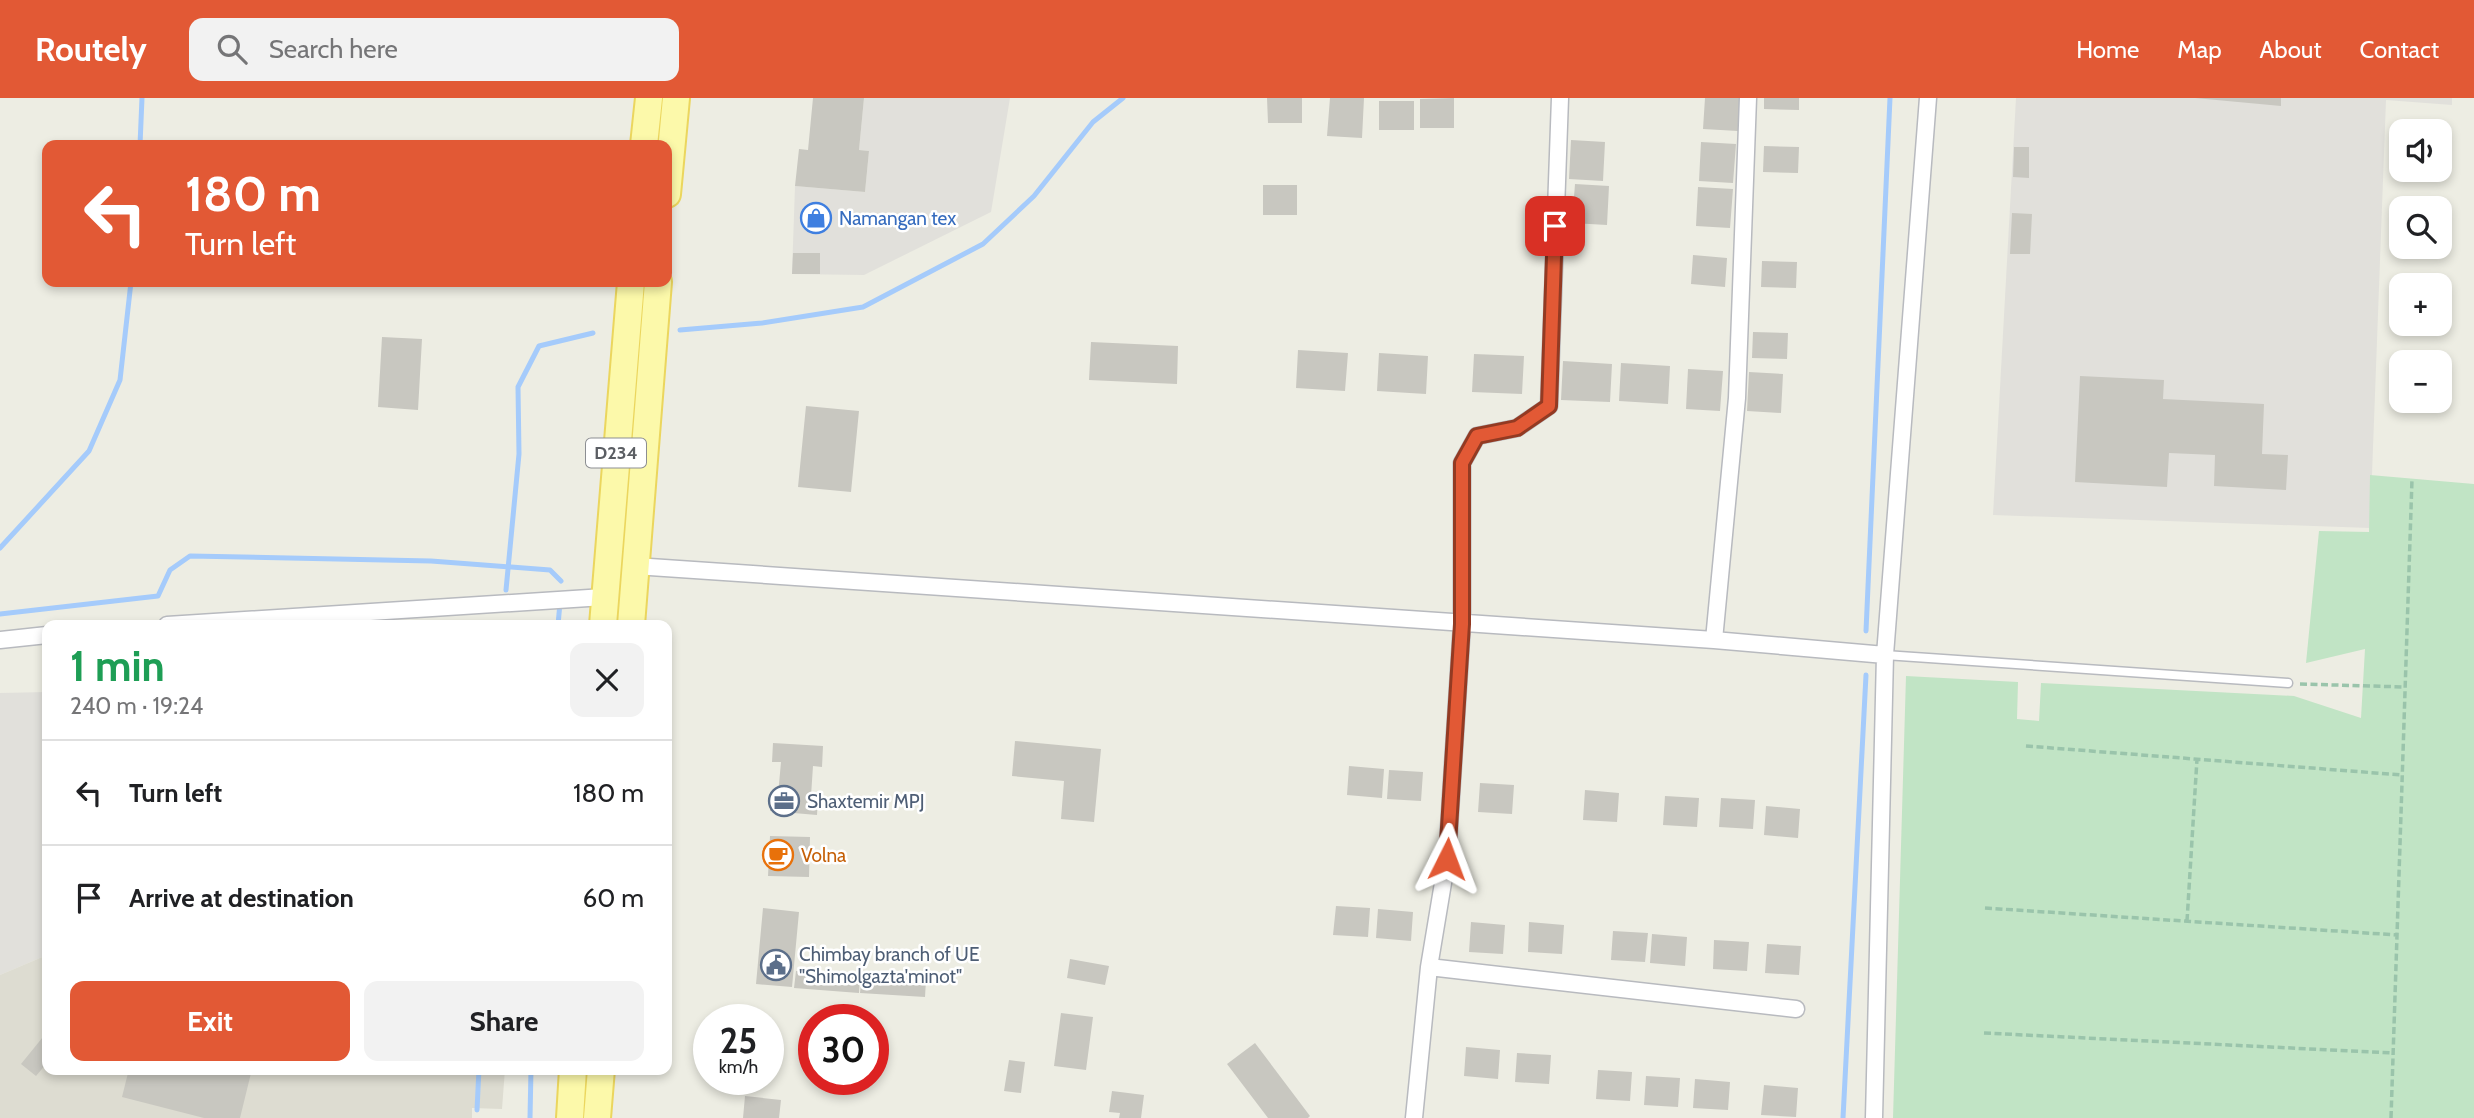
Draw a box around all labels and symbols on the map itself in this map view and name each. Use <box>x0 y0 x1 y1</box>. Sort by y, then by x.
pin <box>1525 196 1585 256</box>
shop icon: Namangan tex <box>799 201 833 235</box>
place label: Namangan tex <box>839 207 956 230</box>
road number: D234 <box>586 438 646 468</box>
office icon: Shaxtemir MPJ <box>767 784 801 818</box>
place label: Shaxtemir MPJ <box>807 790 924 813</box>
position arrow <box>1410 822 1484 896</box>
cafe icon: Volna <box>761 838 795 872</box>
place label: Volna <box>801 844 846 867</box>
place label: Chimbay branch of UE "Shimolgazta'minot" <box>799 943 979 988</box>
public building icon: Chimbay branch of UE "Shimolgazta'minot" <box>759 948 793 982</box>
speed limit sign: 30 <box>798 1004 889 1095</box>

